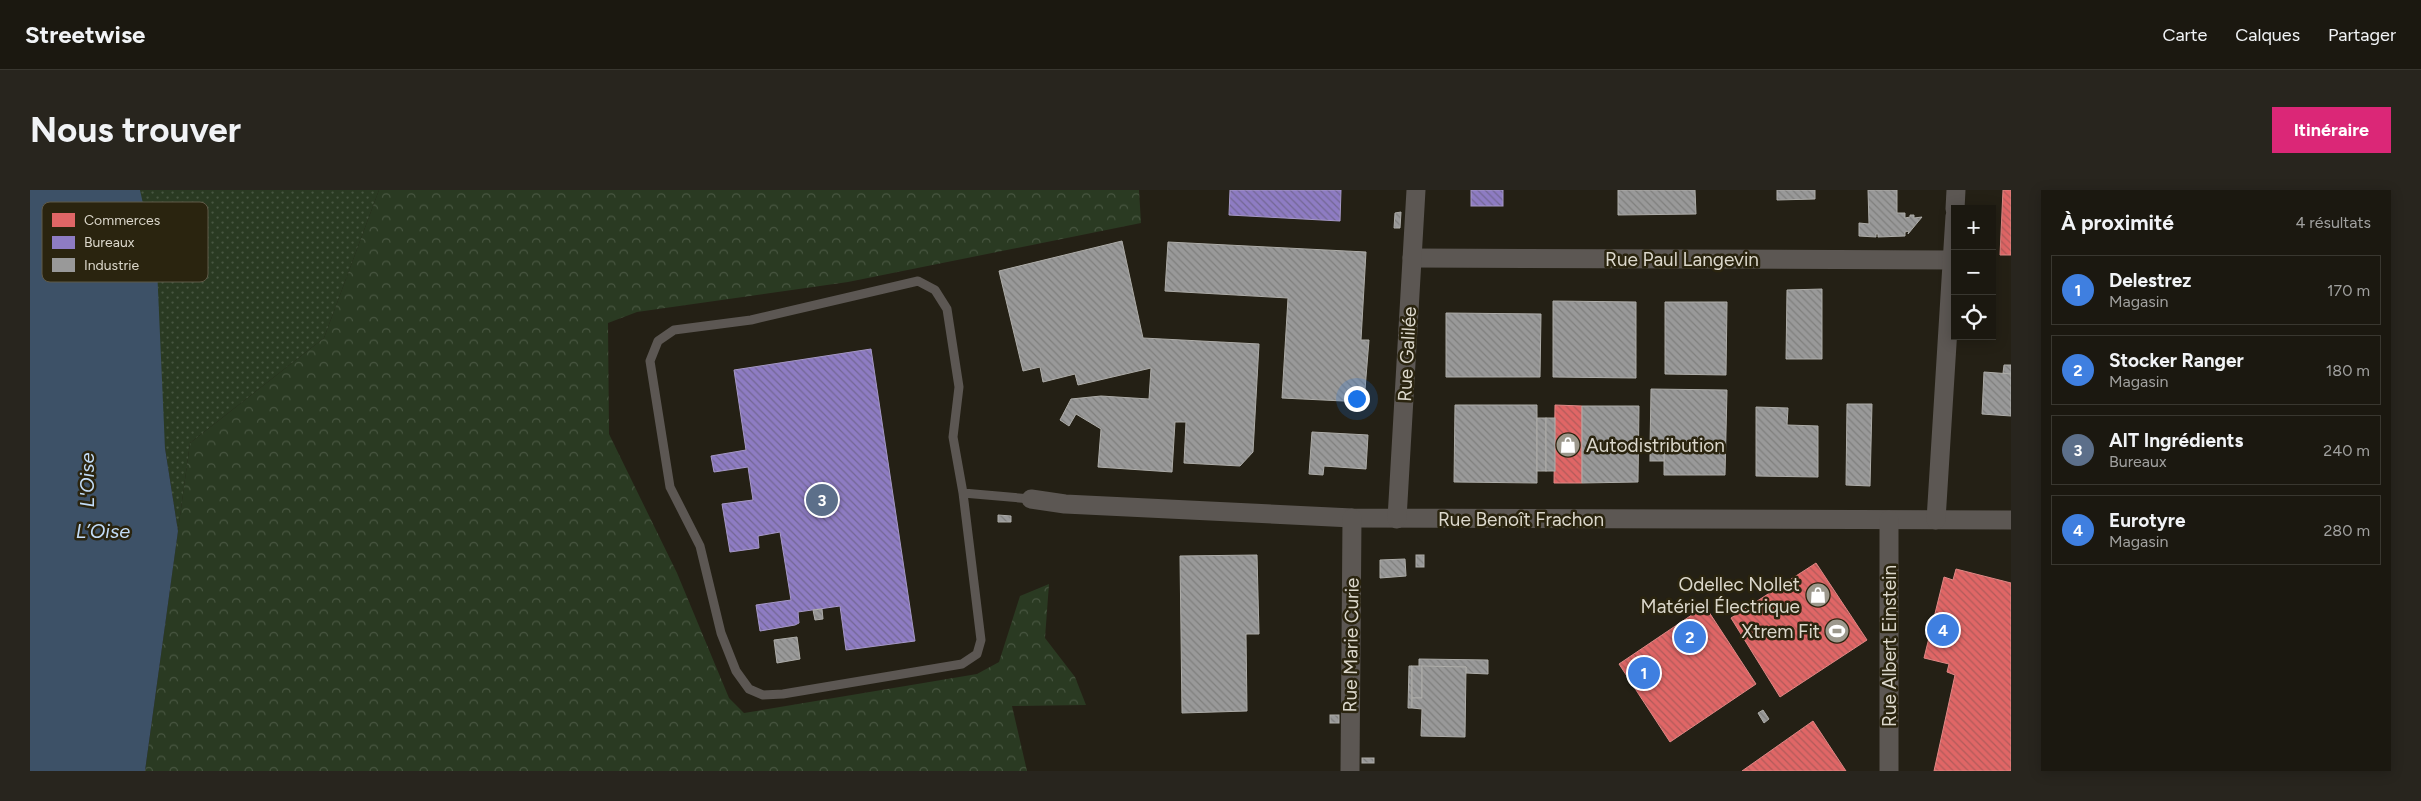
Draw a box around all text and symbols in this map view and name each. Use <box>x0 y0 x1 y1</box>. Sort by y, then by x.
text: Streetwise <box>25 20 145 49</box>
text: Carte <box>2162 24 2207 46</box>
text: Calques <box>2235 24 2300 46</box>
text: Partager <box>2328 24 2396 46</box>
button: Itinéraire <box>2272 107 2391 153</box>
text: Nous trouver <box>30 109 241 151</box>
legend <box>42 202 208 282</box>
map controls <box>1951 205 1996 340</box>
button: + <box>1951 205 1996 250</box>
text: À proximité <box>2061 210 2174 235</box>
text: Commerces <box>84 212 160 229</box>
text: 4 résultats <box>2295 213 2371 232</box>
text: Bureaux <box>84 234 135 251</box>
street label: Rue Paul Langevin <box>1605 248 1759 271</box>
button: − <box>1951 250 1996 295</box>
text: Industrie <box>84 257 139 274</box>
text: Delestrez <box>2109 269 2191 292</box>
text: 1 <box>2075 281 2081 300</box>
text: 170 m <box>2327 281 2370 300</box>
text: Magasin <box>2109 292 2168 311</box>
button: locate <box>1951 295 1996 340</box>
street label: Rue Galilée <box>1393 306 1421 402</box>
text: Stocker Ranger <box>2109 349 2244 372</box>
text: 2 <box>2073 361 2083 380</box>
text: 180 m <box>2326 361 2370 380</box>
text: Magasin <box>2109 372 2168 391</box>
your location <box>1344 386 1370 412</box>
text: AIT Ingrédients <box>2109 429 2243 452</box>
shop icon: Autodistribution <box>1555 432 1581 458</box>
place label: Autodistribution <box>1586 434 1725 457</box>
text: 3 <box>2074 441 2082 460</box>
text: 240 m <box>2323 441 2370 460</box>
water label: L'Oise <box>75 452 99 507</box>
text: Bureaux <box>2109 452 2167 471</box>
pin: 3 <box>806 481 838 519</box>
street label: Rue Benoît Frachon <box>1438 508 1604 531</box>
text: Eurotyre <box>2109 509 2186 532</box>
water label: L’Oise <box>76 519 130 543</box>
text: 4 <box>2073 521 2083 540</box>
text: 280 m <box>2323 521 2370 540</box>
text: Magasin <box>2109 532 2168 551</box>
street label: Rue Albert Einstein <box>1878 565 1901 727</box>
place label: Odellec Nollet Matériel Électrique <box>1641 573 1800 618</box>
street label: Rue Marie Curie <box>1338 577 1364 713</box>
shop icon: Odellec Nollet Matériel Électrique <box>1805 582 1831 608</box>
pin: 4 <box>1927 611 1959 649</box>
pin: 2 <box>1674 618 1706 656</box>
sports icon: Xtrem Fit <box>1824 618 1850 644</box>
place label: Xtrem Fit <box>1742 620 1820 643</box>
pin: 1 <box>1628 654 1660 692</box>

